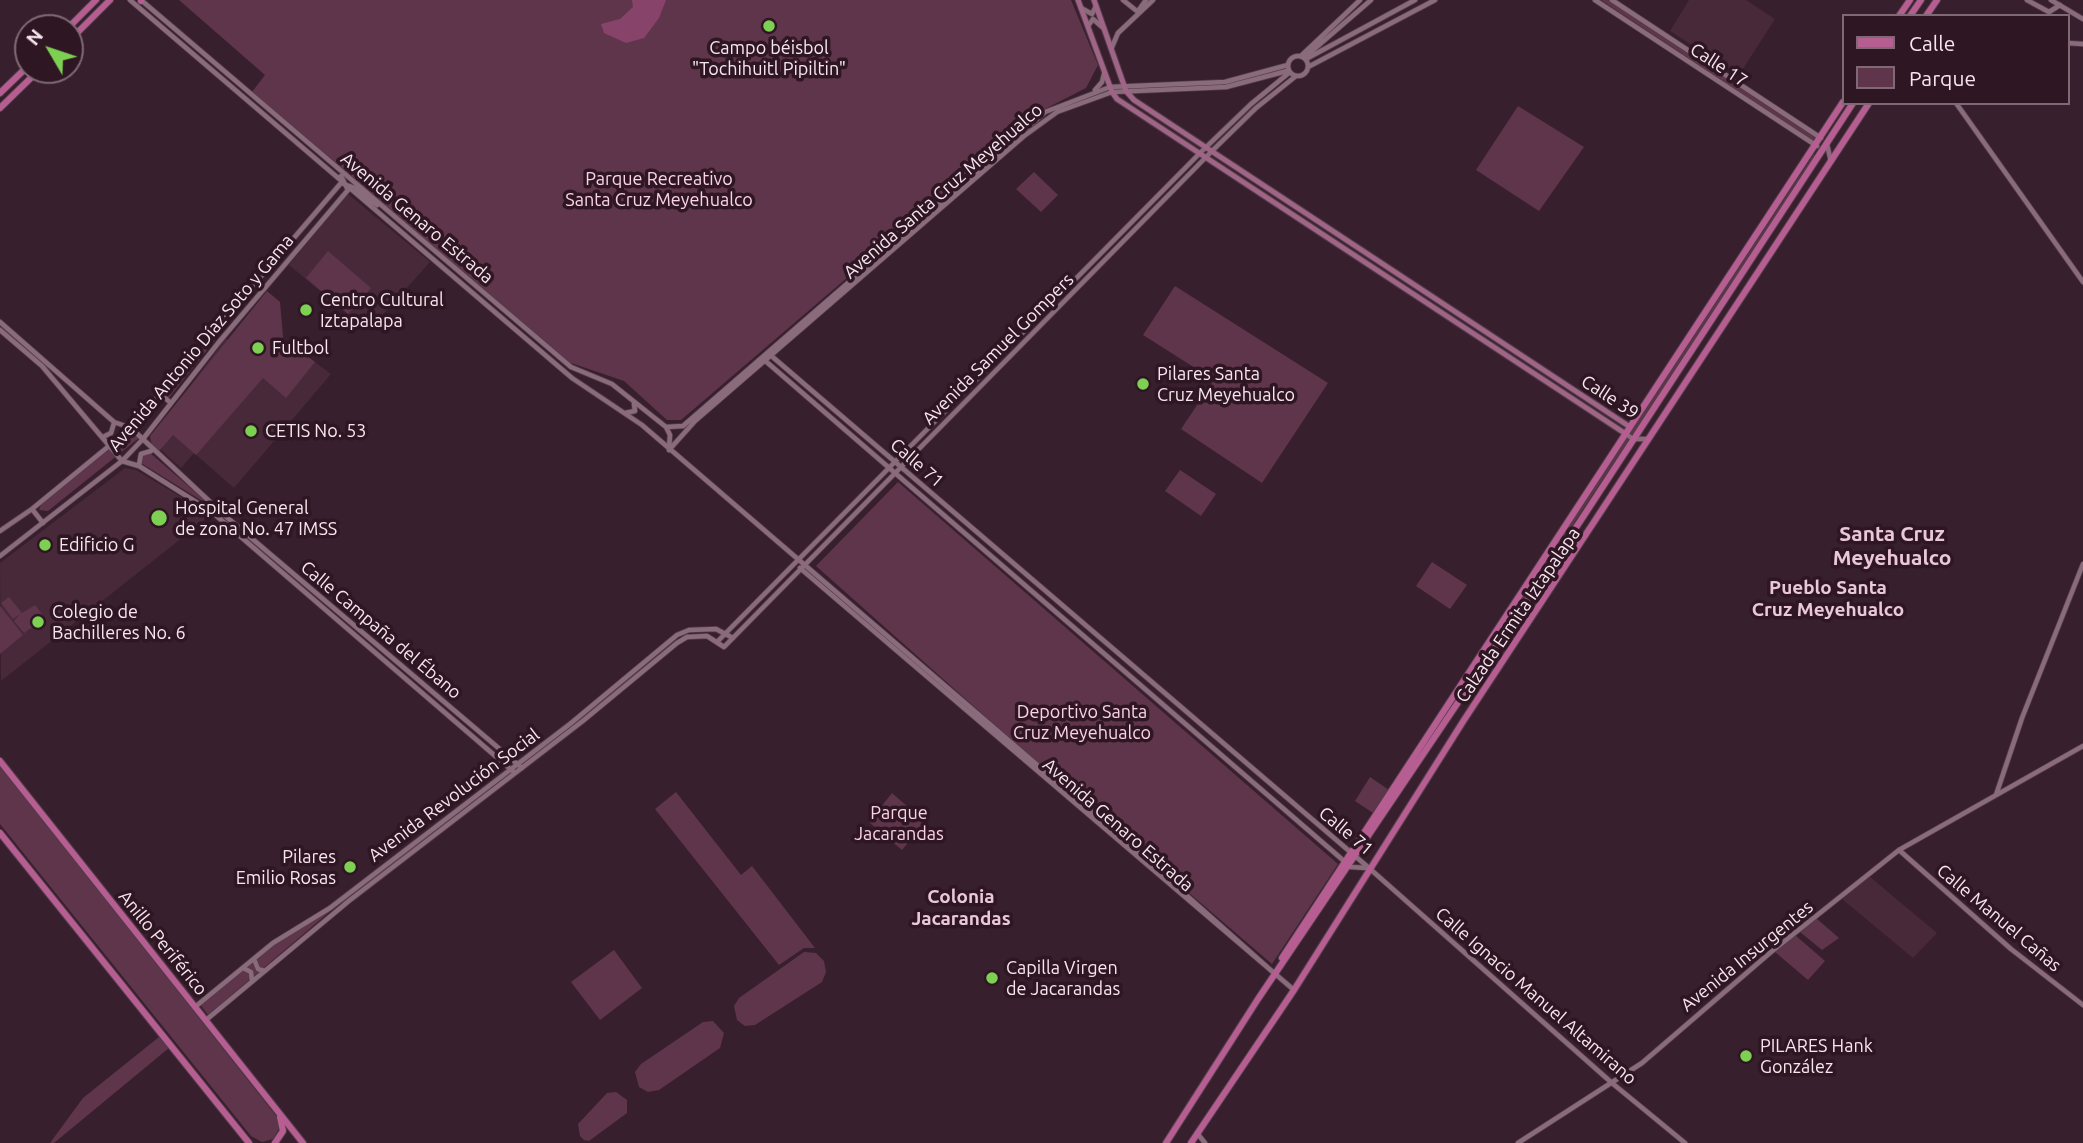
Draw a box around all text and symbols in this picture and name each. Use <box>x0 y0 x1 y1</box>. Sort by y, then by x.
north arrow <box>14 14 84 84</box>
legend <box>1842 14 2069 105</box>
marker: Campo béisbol "Tochihuitl Pipiltin" <box>761 18 777 34</box>
text: N <box>21 25 47 49</box>
text: Calle <box>1909 31 1955 55</box>
place label: Campo béisbol "Tochihuitl Pipiltin" <box>692 37 846 80</box>
street label: Calle 17 <box>1686 38 1752 92</box>
text: Parque <box>1909 66 1976 90</box>
street label: Avenida Santa Cruz Meyehualco <box>839 99 1047 283</box>
street label: Avenida Genaro Estrada <box>336 148 498 288</box>
park label: Parque Recreativo Santa Cruz Meyehualco <box>565 168 753 210</box>
street label: Avenida Antonio Díaz Soto y Gama <box>104 230 298 456</box>
street label: Avenida Samuel Gompers <box>918 269 1078 429</box>
place label: Centro Cultural Iztapalapa <box>320 289 444 332</box>
marker: Centro Cultural Iztapalapa <box>298 302 314 318</box>
place label: Fultbol <box>272 337 329 359</box>
marker: Fultbol <box>250 340 266 356</box>
place label: Pilares Santa Cruz Meyehualco <box>1157 363 1295 406</box>
street label: Calle 39 <box>1577 370 1643 424</box>
marker: Pilares Santa Cruz Meyehualco <box>1135 376 1151 392</box>
place label: CETIS No. 53 <box>265 420 366 442</box>
marker: CETIS No. 53 <box>243 423 259 439</box>
street label: Calle 71 <box>886 434 948 492</box>
place label: Hospital General de zona No. 47 IMSS <box>175 497 337 540</box>
marker: Hospital General de zona No. 47 IMSS <box>149 508 169 528</box>
district label: Santa Cruz Meyehualco <box>1833 521 1951 571</box>
street label: Calzada Ermita Iztapalapa <box>1451 523 1585 707</box>
place label: Edificio G <box>59 534 134 556</box>
marker: Edificio G <box>37 537 53 553</box>
street label: Calle Campaña del Ébano <box>296 556 466 704</box>
district label: Pueblo Santa Cruz Meyehualco <box>1752 577 1904 621</box>
place label: Colegio de Bachilleres No. 6 <box>52 601 186 644</box>
marker: Colegio de Bachilleres No. 6 <box>30 614 46 630</box>
park label: Deportivo Santa Cruz Meyehualco <box>1013 701 1151 744</box>
street label: Avenida Revolución Social <box>364 724 544 866</box>
street label: Avenida Genaro Estrada <box>1038 754 1198 896</box>
park label: Parque Jacarandas <box>854 802 944 844</box>
street label: Calle 71 <box>1315 802 1377 860</box>
place label: Pilares Emilio Rosas <box>236 846 336 888</box>
marker: Pilares Emilio Rosas <box>342 859 358 875</box>
street label: Calle Manuel Cañas <box>1932 860 2066 976</box>
street label: Anillo Periférico <box>114 886 212 1000</box>
district label: Colonia Jacarandas <box>911 886 1011 930</box>
street label: Avenida Insurgentes <box>1677 896 1817 1016</box>
street label: Calle Ignacio Manuel Altamirano <box>1431 903 1641 1089</box>
place label: Capilla Virgen de Jacarandas <box>1006 957 1120 1000</box>
marker: Capilla Virgen de Jacarandas <box>984 970 1000 986</box>
place label: PILARES Hank González <box>1760 1035 1873 1078</box>
marker: PILARES Hank González <box>1738 1048 1754 1064</box>

